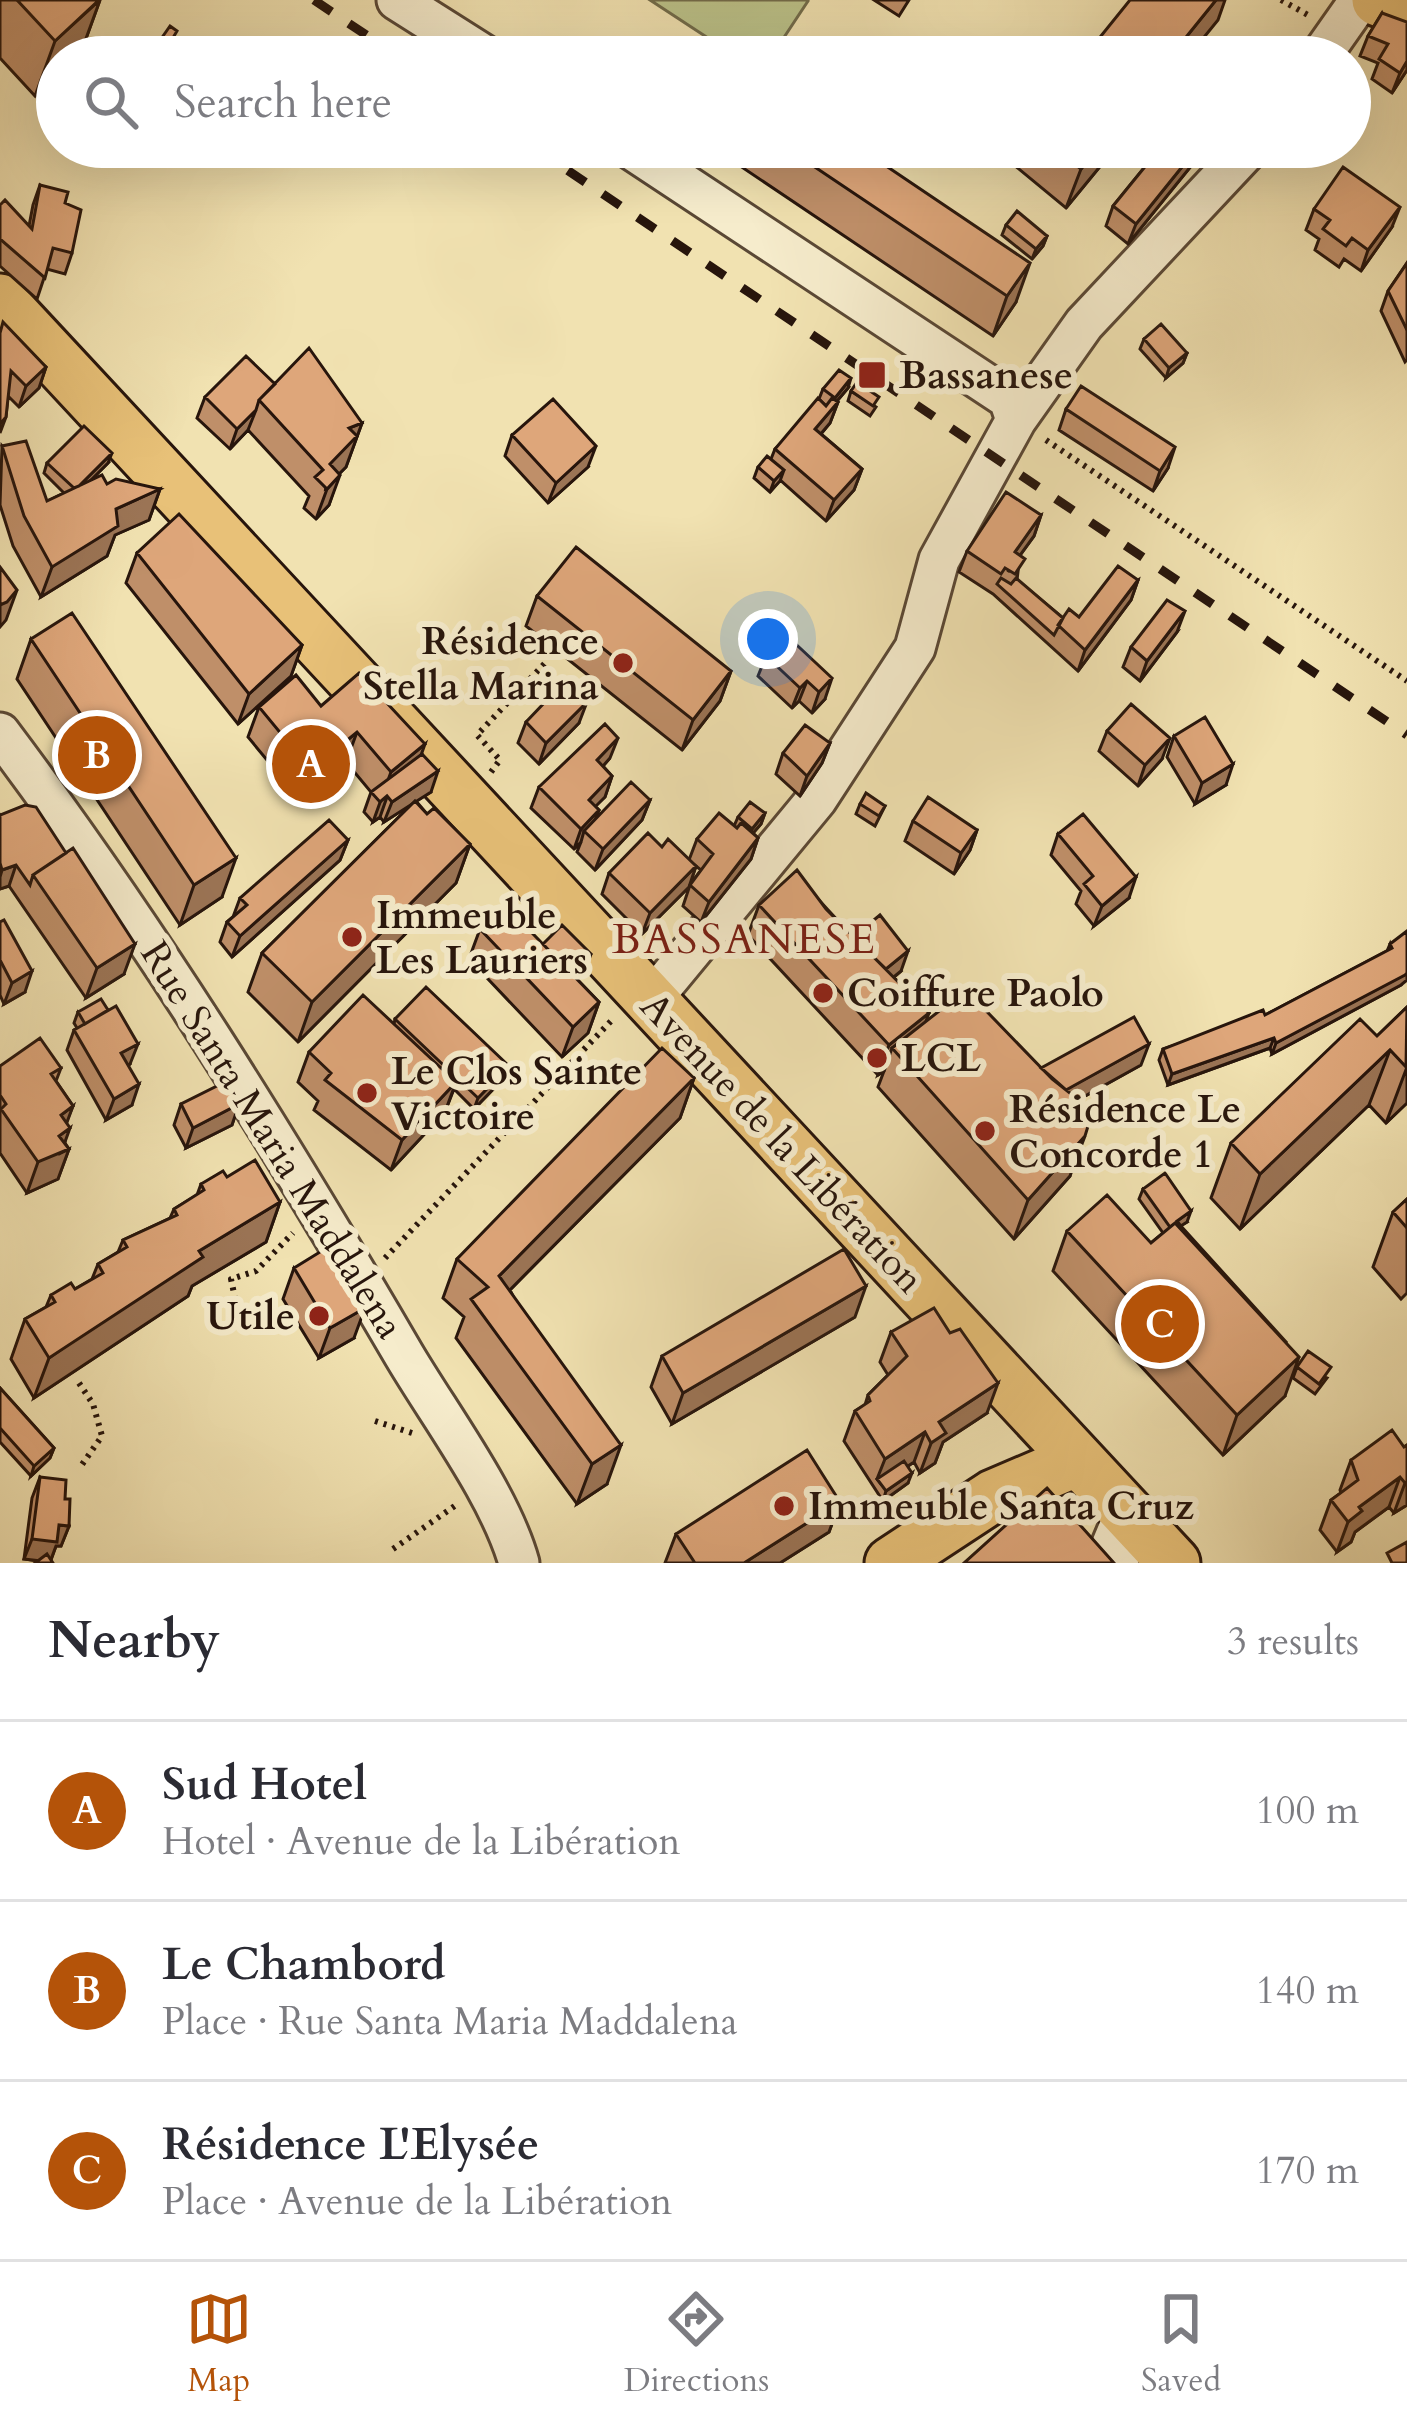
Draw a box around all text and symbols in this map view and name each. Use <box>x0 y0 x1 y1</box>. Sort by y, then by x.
search box <box>36 36 1371 168</box>
icon: search <box>78 69 144 135</box>
text: Search here <box>174 72 392 133</box>
place label: Bassanese <box>899 349 1073 402</box>
marker: Bassanese <box>856 359 888 391</box>
your location <box>738 609 798 669</box>
place label: Résidence Stella Marina <box>363 615 599 713</box>
marker: Résidence Stella Marina <box>610 650 636 676</box>
pin: B <box>58 710 136 800</box>
pin: A <box>272 719 350 809</box>
place label: Immeuble Les Lauriers <box>376 889 588 987</box>
district label: BASSANESE <box>612 911 878 968</box>
marker: Immeuble Les Lauriers <box>339 924 365 950</box>
street label: Rue Santa Maria Maddalena <box>128 931 416 1349</box>
place label: Coiffure Paolo <box>847 967 1104 1020</box>
marker: Coiffure Paolo <box>810 980 836 1006</box>
street label: Avenue de la Libération <box>628 981 936 1305</box>
place label: LCL <box>901 1032 981 1085</box>
place label: Le Clos Sainte Victoire <box>391 1045 642 1143</box>
marker: LCL <box>864 1045 890 1071</box>
marker: Le Clos Sainte Victoire <box>354 1080 380 1106</box>
place label: Résidence Le Concorde 1 <box>1009 1083 1241 1181</box>
marker: Résidence Le Concorde 1 <box>972 1118 998 1144</box>
pin: C <box>1121 1279 1199 1369</box>
place label: Utile <box>206 1290 295 1343</box>
marker: Utile <box>306 1303 332 1329</box>
place label: Immeuble Santa Cruz <box>808 1480 1194 1533</box>
marker: Immeuble Santa Cruz <box>771 1493 797 1519</box>
text: Nearby <box>48 1606 220 1676</box>
text: 3 results <box>1227 1615 1359 1668</box>
text: Sud Hotel <box>162 1754 367 1815</box>
text: A <box>72 1784 102 1837</box>
text: 100 m <box>1256 1784 1359 1837</box>
text: Hotel · Avenue de la Libération <box>162 1815 680 1868</box>
text: Le Chambord <box>162 1934 446 1995</box>
text: B <box>73 1964 101 2017</box>
text: 140 m <box>1256 1964 1359 2017</box>
text: Place · Rue Santa Maria Maddalena <box>162 1995 738 2048</box>
text: Résidence L'Elysée <box>162 2114 539 2175</box>
text: C <box>72 2144 102 2197</box>
text: 170 m <box>1256 2144 1359 2197</box>
text: Place · Avenue de la Libération <box>162 2175 672 2228</box>
tab: Map <box>186 2286 252 2403</box>
tab: Directions <box>624 2286 769 2403</box>
tab: Saved <box>1141 2286 1221 2403</box>

